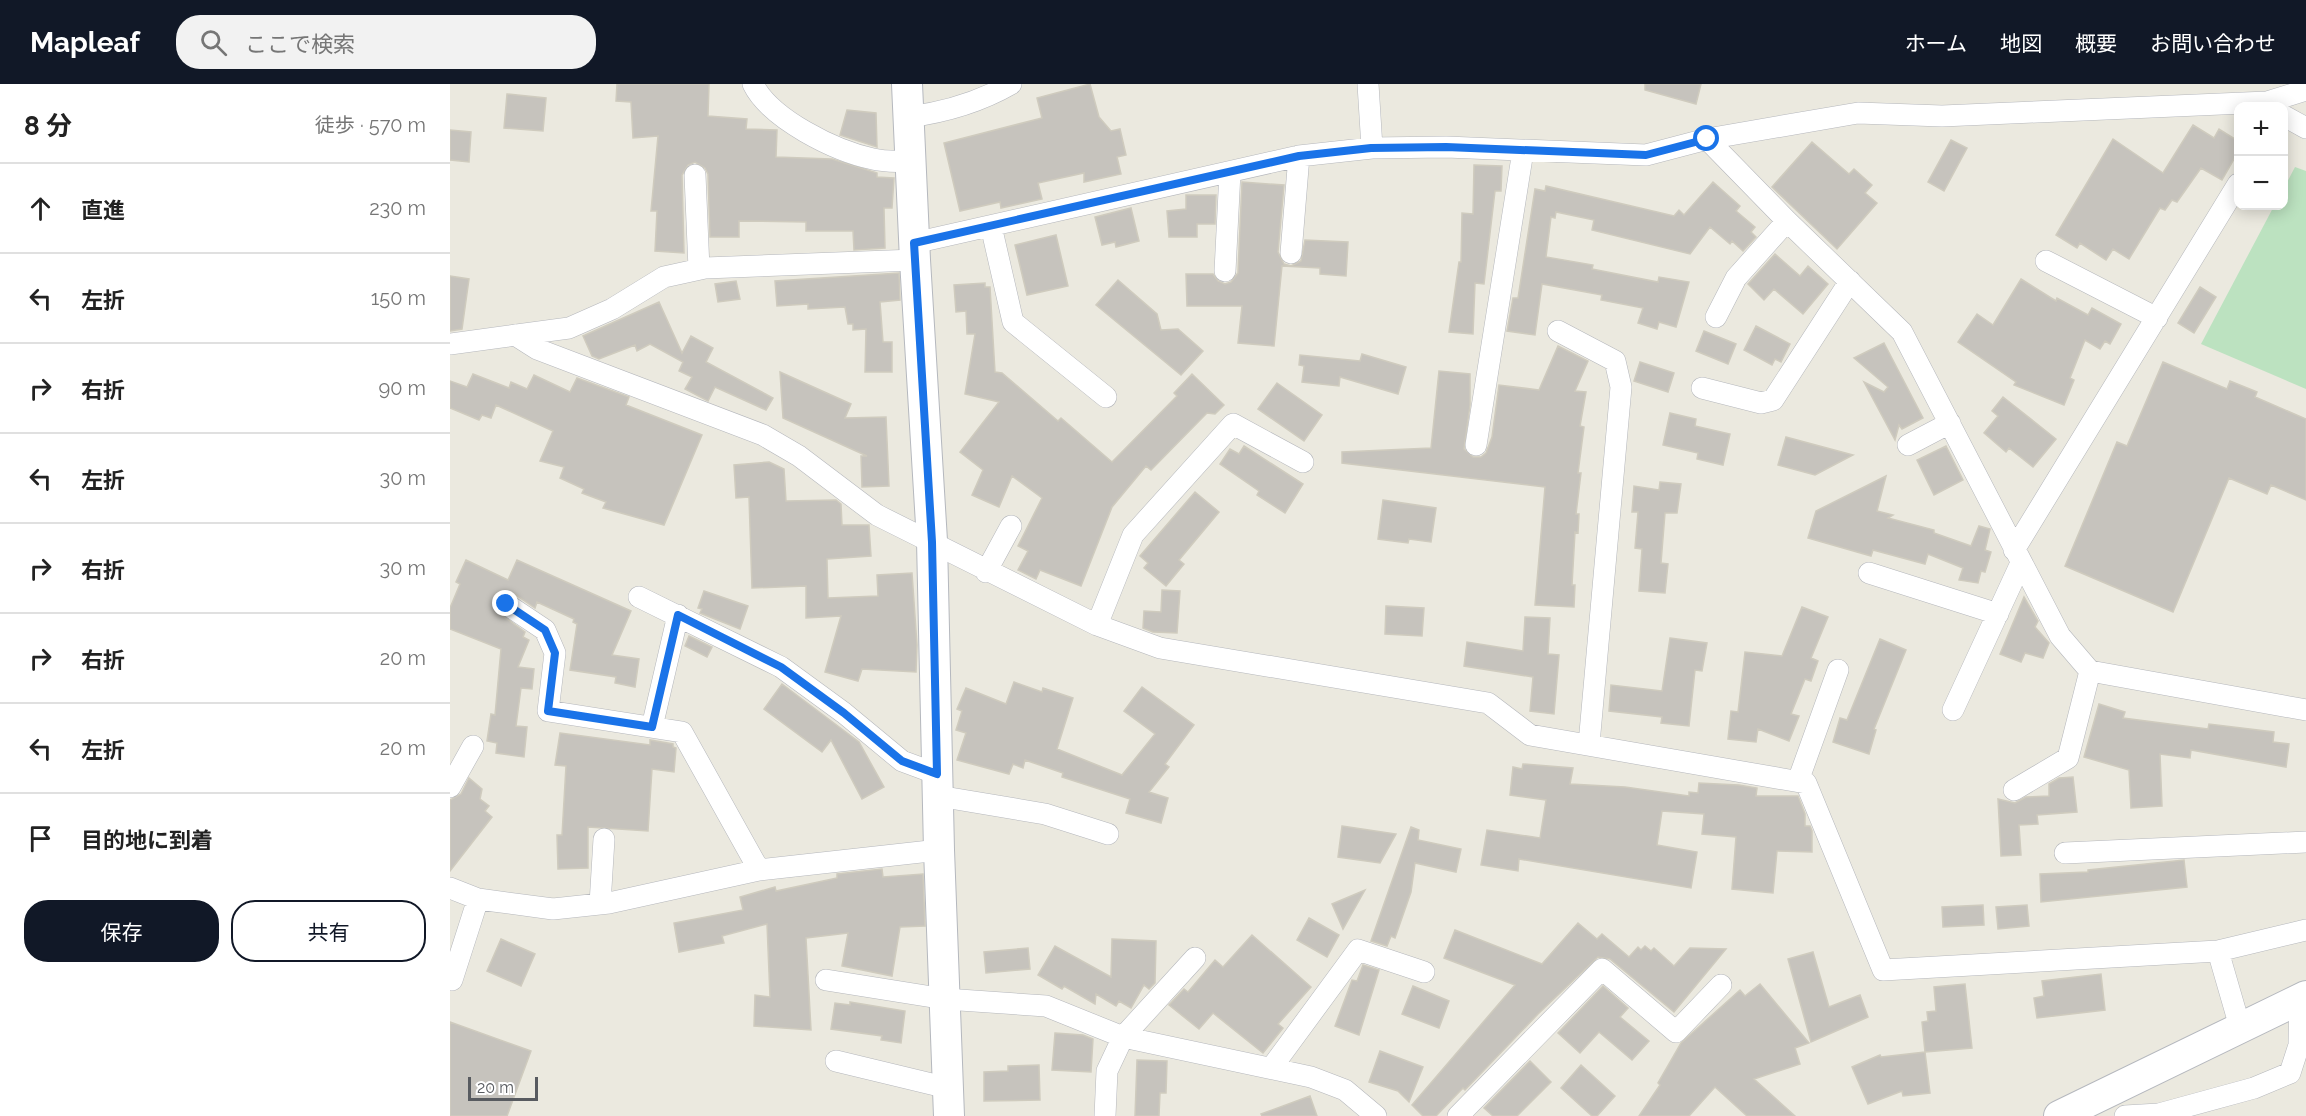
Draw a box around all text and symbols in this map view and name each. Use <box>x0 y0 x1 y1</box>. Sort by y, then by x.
search box <box>176 15 596 69</box>
text: Mapleaf <box>30 26 140 59</box>
icon: search <box>197 26 230 59</box>
text: ここで検索 <box>245 31 355 57</box>
text: ホーム <box>1905 31 1967 56</box>
text: 地図 <box>2000 31 2042 56</box>
text: 概要 <box>2075 31 2117 56</box>
text: お問い合わせ <box>2150 31 2276 56</box>
map controls <box>2234 102 2288 210</box>
button: + <box>2234 102 2288 156</box>
text: 8 分 <box>24 111 72 141</box>
text: 徒歩 · 570 m <box>315 113 426 137</box>
route start <box>1693 125 1719 151</box>
button: − <box>2234 156 2288 210</box>
icon: ahead <box>24 192 57 225</box>
text: 230 m <box>369 196 426 220</box>
text: 直進 <box>81 197 125 223</box>
icon: left <box>24 282 57 315</box>
text: 150 m <box>371 286 426 310</box>
text: 左折 <box>81 287 125 313</box>
icon: right <box>24 372 57 405</box>
text: 90 m <box>379 376 426 400</box>
text: 右折 <box>81 377 125 403</box>
icon: left <box>24 462 57 495</box>
text: 30 m <box>380 466 426 490</box>
text: 左折 <box>81 467 125 493</box>
icon: right <box>24 552 57 585</box>
text: 30 m <box>380 556 426 580</box>
text: 右折 <box>81 557 125 583</box>
route end <box>492 590 518 616</box>
icon: right <box>24 642 57 675</box>
text: 20 m <box>380 646 426 670</box>
text: 右折 <box>81 647 125 673</box>
icon: left <box>24 732 57 765</box>
text: 20 m <box>380 736 426 760</box>
text: 左折 <box>81 737 125 763</box>
icon: arrive <box>24 822 57 855</box>
text: 目的地に到着 <box>81 827 213 853</box>
button: 保存 <box>24 900 219 962</box>
button: 共有 <box>231 900 426 962</box>
scale bar <box>468 1074 538 1102</box>
text: 20 m <box>477 1078 514 1097</box>

